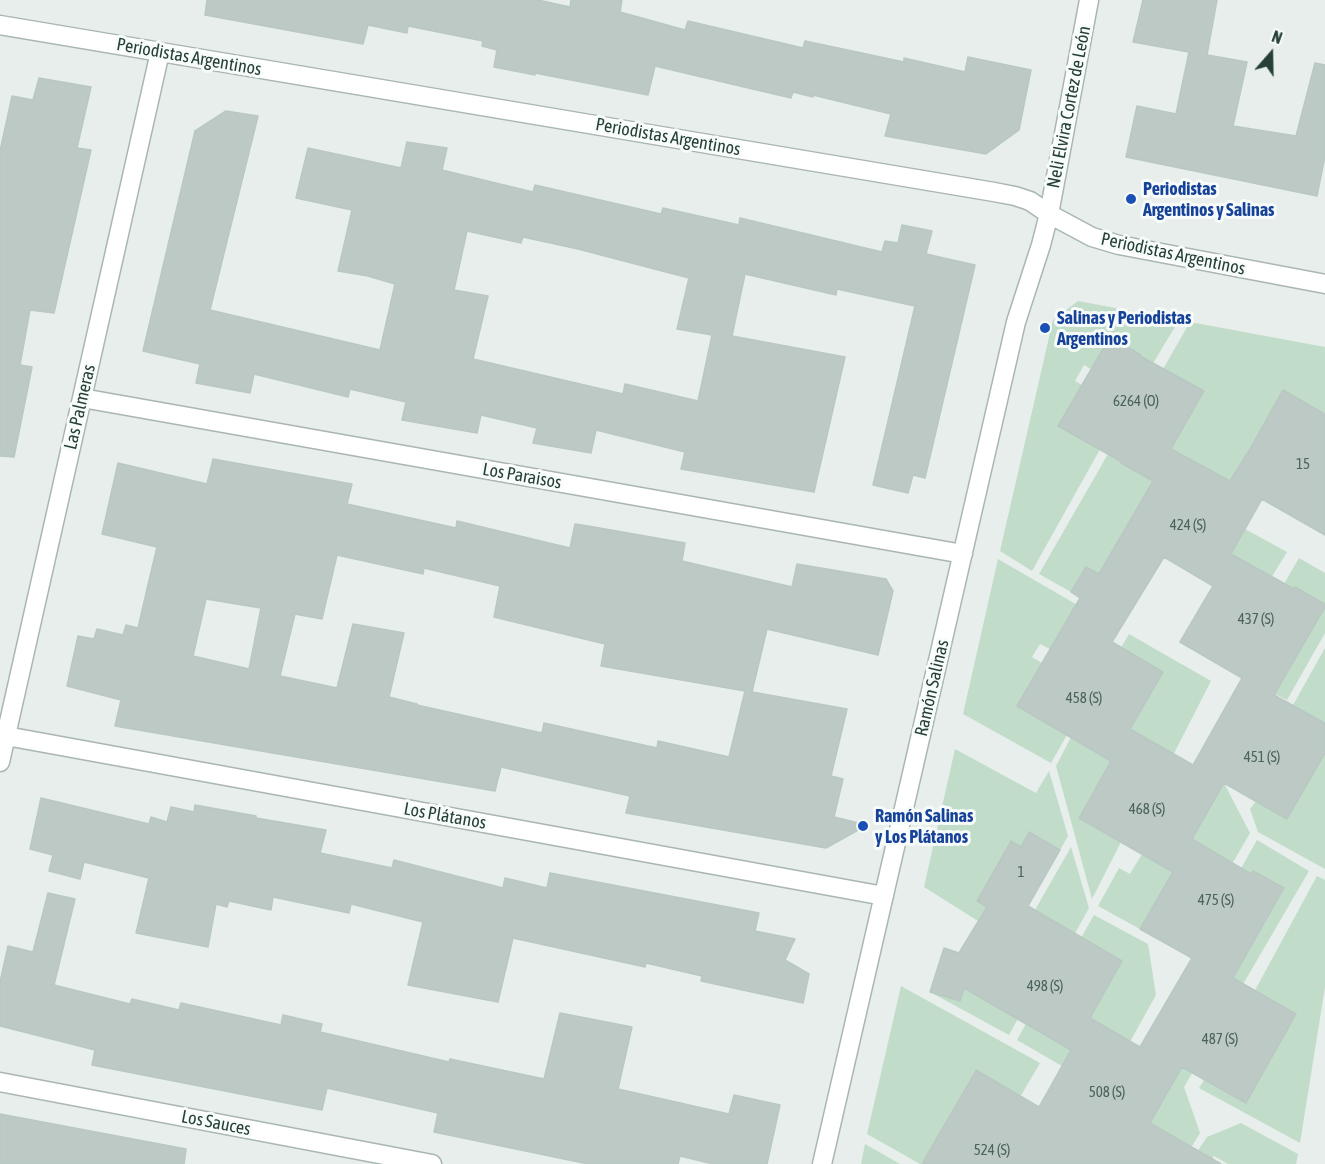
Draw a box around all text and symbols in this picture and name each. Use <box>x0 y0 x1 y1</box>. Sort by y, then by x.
street label: Neli Elvira Cortez de León <box>1043 24 1095 190</box>
north arrow <box>1241 24 1301 84</box>
text: N <box>1270 27 1285 47</box>
street label: Periodistas Argentinos <box>115 34 263 80</box>
street label: Periodistas Argentinos <box>594 114 742 160</box>
place label: Periodistas Argentinos y Salinas <box>1143 178 1274 220</box>
marker: Periodistas Argentinos y Salinas <box>1124 192 1138 206</box>
street label: Periodistas Argentinos <box>1099 228 1247 280</box>
place label: Salinas y Periodistas Argentinos <box>1057 307 1191 350</box>
marker: Salinas y Periodistas Argentinos <box>1038 321 1052 335</box>
street label: Las Palmeras <box>60 362 100 452</box>
house number: 6264 (O) <box>1113 392 1159 410</box>
house number: 15 <box>1296 455 1310 473</box>
street label: Los Paraisos <box>481 458 563 494</box>
house number: 424 (S) <box>1170 516 1206 534</box>
house number: 437 (S) <box>1238 610 1274 628</box>
street label: Ramón Salinas <box>910 638 954 738</box>
house number: 458 (S) <box>1066 689 1102 707</box>
house number: 451 (S) <box>1244 748 1280 766</box>
street label: Los Plátanos <box>402 798 488 834</box>
house number: 468 (S) <box>1129 800 1165 818</box>
place label: Ramón Salinas y Los Plátanos <box>875 805 973 848</box>
marker: Ramón Salinas y Los Plátanos <box>856 819 870 833</box>
house number: 1 <box>1017 863 1025 881</box>
house number: 475 (S) <box>1198 891 1234 909</box>
house number: 498 (S) <box>1027 977 1063 995</box>
house number: 487 (S) <box>1202 1030 1238 1048</box>
house number: 508 (S) <box>1089 1083 1125 1101</box>
street label: Los Sauces <box>180 1106 252 1140</box>
house number: 524 (S) <box>974 1141 1010 1159</box>

